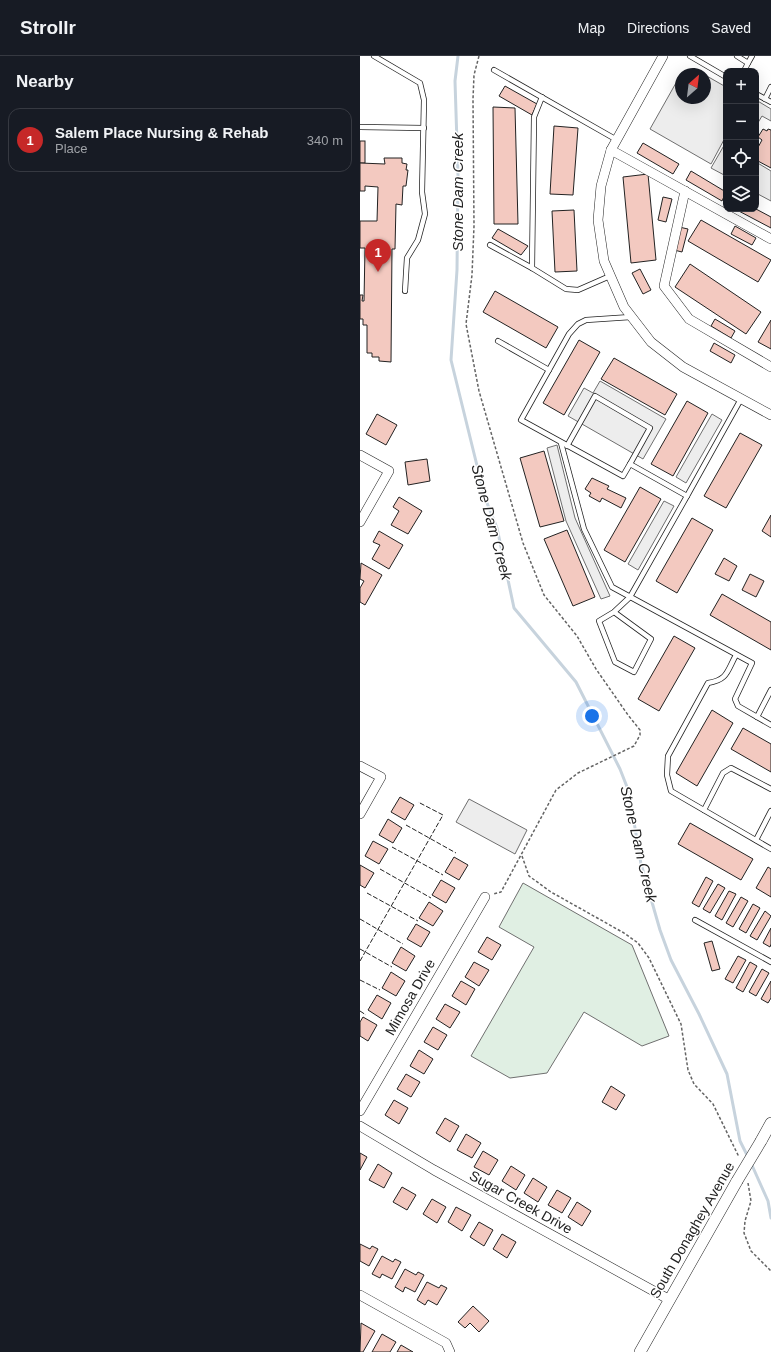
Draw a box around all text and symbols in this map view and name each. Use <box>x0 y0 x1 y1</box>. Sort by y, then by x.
text: Strollr <box>20 17 76 38</box>
text: Map <box>578 20 605 36</box>
text: Directions <box>627 20 689 36</box>
text: Saved <box>711 20 751 36</box>
north arrow <box>675 68 711 104</box>
map controls <box>723 68 759 212</box>
button: + <box>723 68 759 104</box>
text: Nearby <box>16 72 74 91</box>
button: − <box>723 104 759 140</box>
text: Salem Place Nursing & Rehab <box>55 124 268 141</box>
water label: Stone Dam Creek <box>449 131 466 252</box>
text: 1 <box>26 133 34 148</box>
text: 340 m <box>307 133 343 148</box>
button: locate <box>723 140 759 176</box>
text: Place <box>55 141 88 156</box>
button: layers <box>723 176 759 212</box>
pin: 1 <box>365 239 391 272</box>
water label: Stone Dam Creek <box>468 462 516 583</box>
your location <box>582 706 602 726</box>
water label: Stone Dam Creek <box>617 784 661 905</box>
street label: Mimosa Drive <box>382 956 438 1038</box>
street label: South Donaghey Avenue <box>646 1159 738 1301</box>
street label: Sugar Creek Drive <box>467 1167 575 1237</box>

